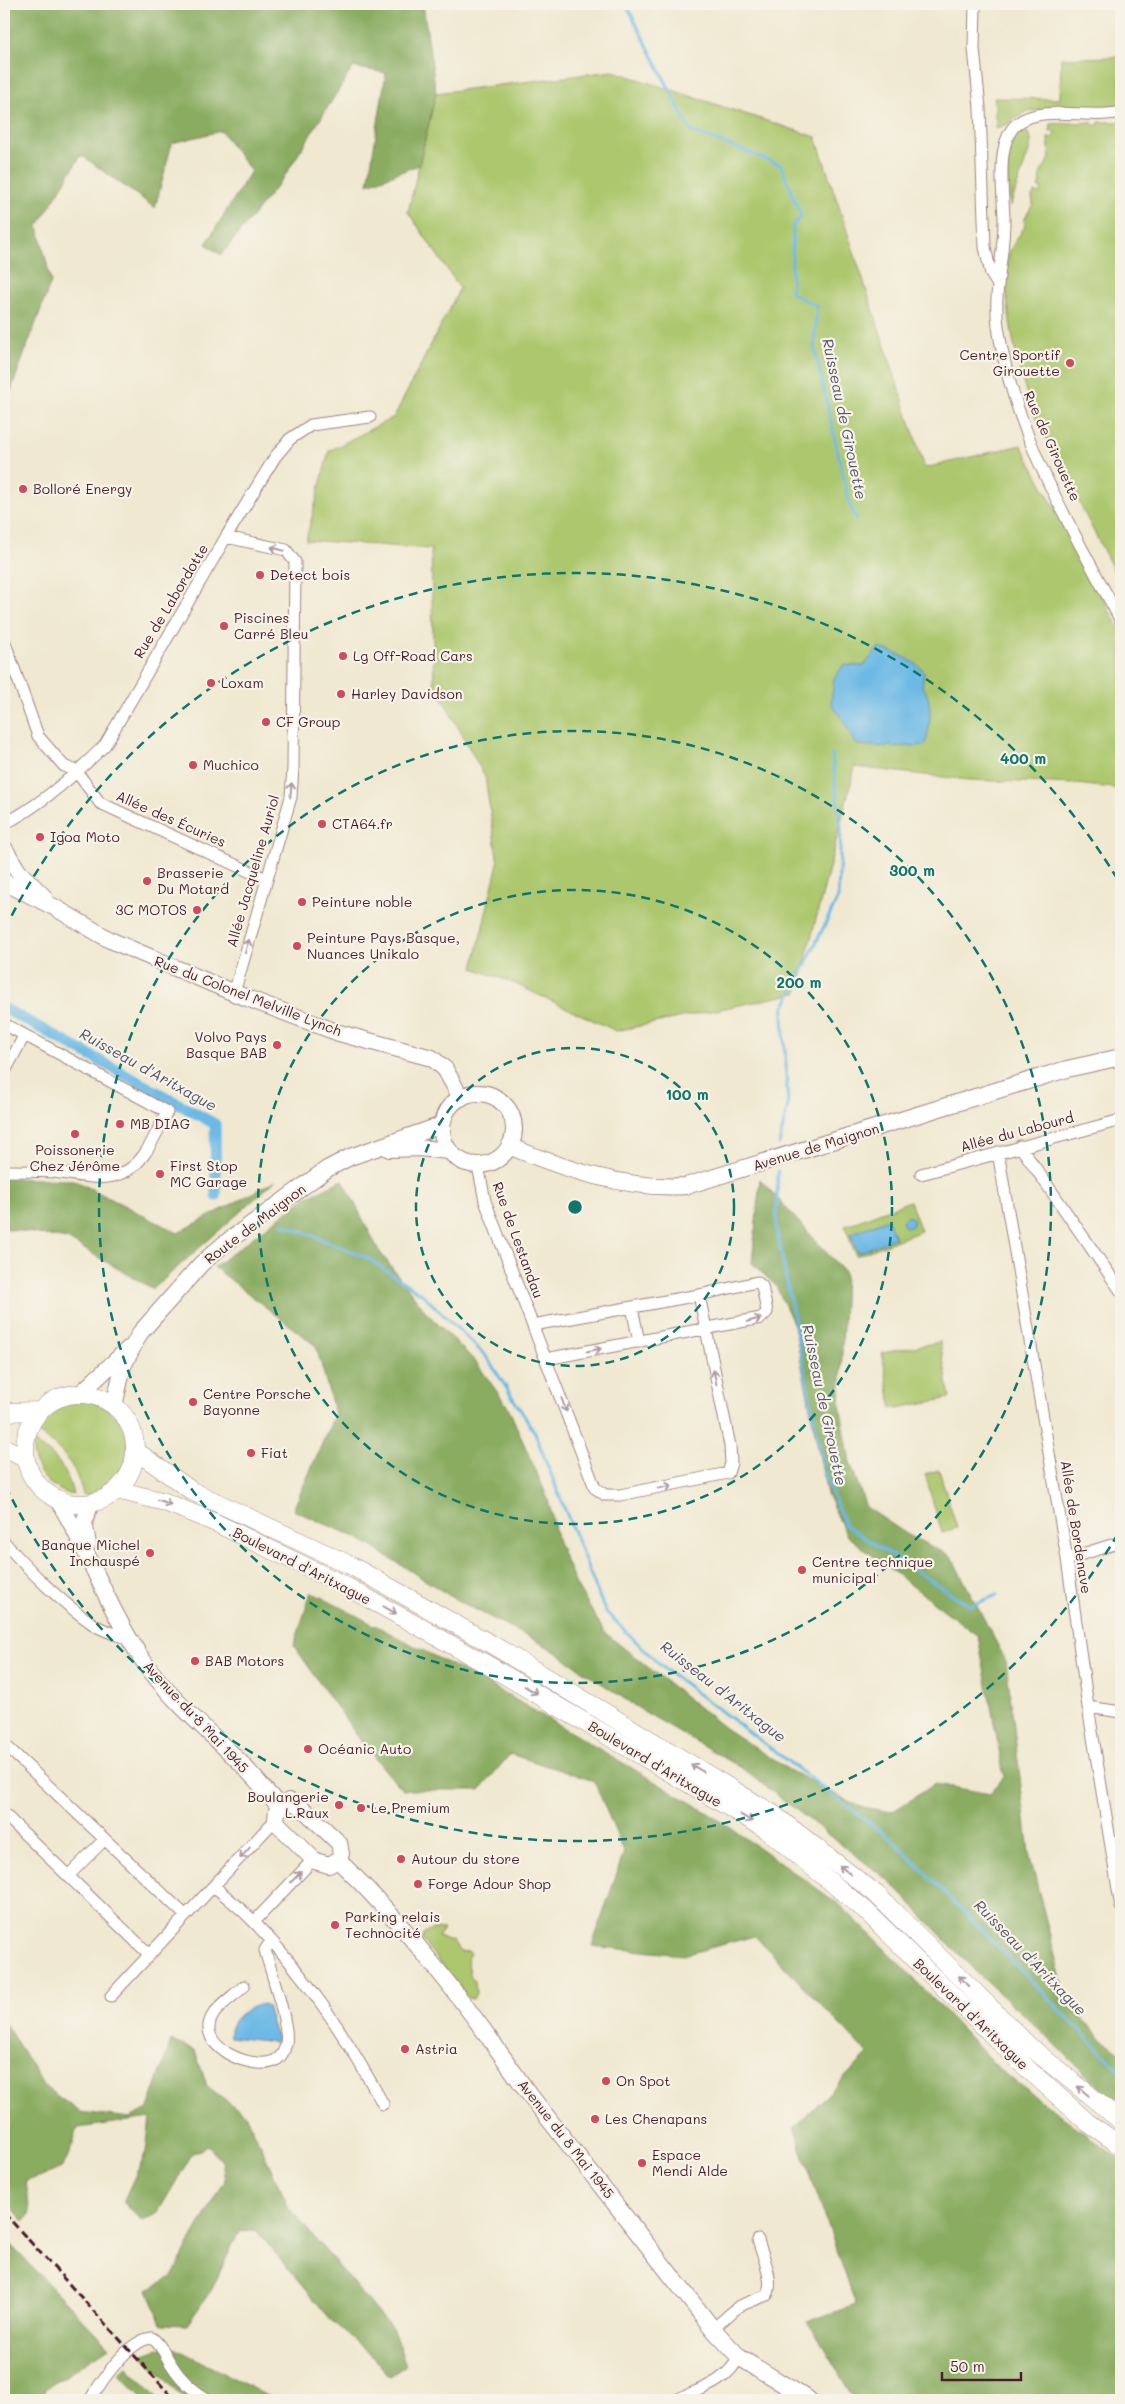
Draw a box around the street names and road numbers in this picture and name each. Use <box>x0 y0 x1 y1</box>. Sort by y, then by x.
street label: Rue de Girouette <box>1020 388 1085 504</box>
street label: Rue de Labordotte <box>129 540 212 661</box>
street label: Allée des Écuries <box>113 786 229 851</box>
street label: Allée Jacqueline Auriol <box>222 792 283 949</box>
street label: Rue du Colonel Melville Lynch <box>152 951 345 1040</box>
street label: Allée du Labourd <box>958 1107 1076 1156</box>
street label: Avenue de Maignon <box>750 1118 881 1175</box>
street label: Route de Maignon <box>200 1179 309 1268</box>
street label: Rue de Lestandau <box>489 1179 548 1301</box>
street label: Allée de Bordenave <box>1057 1459 1096 1595</box>
street label: Boulevard d'Aritxague <box>230 1522 375 1609</box>
street label: Avenue du 8 Mai 1945 <box>139 1657 253 1777</box>
street label: Boulevard d'Aritxague <box>585 1716 726 1811</box>
street label: Boulevard d'Aritxague <box>910 1954 1033 2074</box>
street label: Avenue du 8 Mai 1945 <box>514 2075 619 2202</box>

